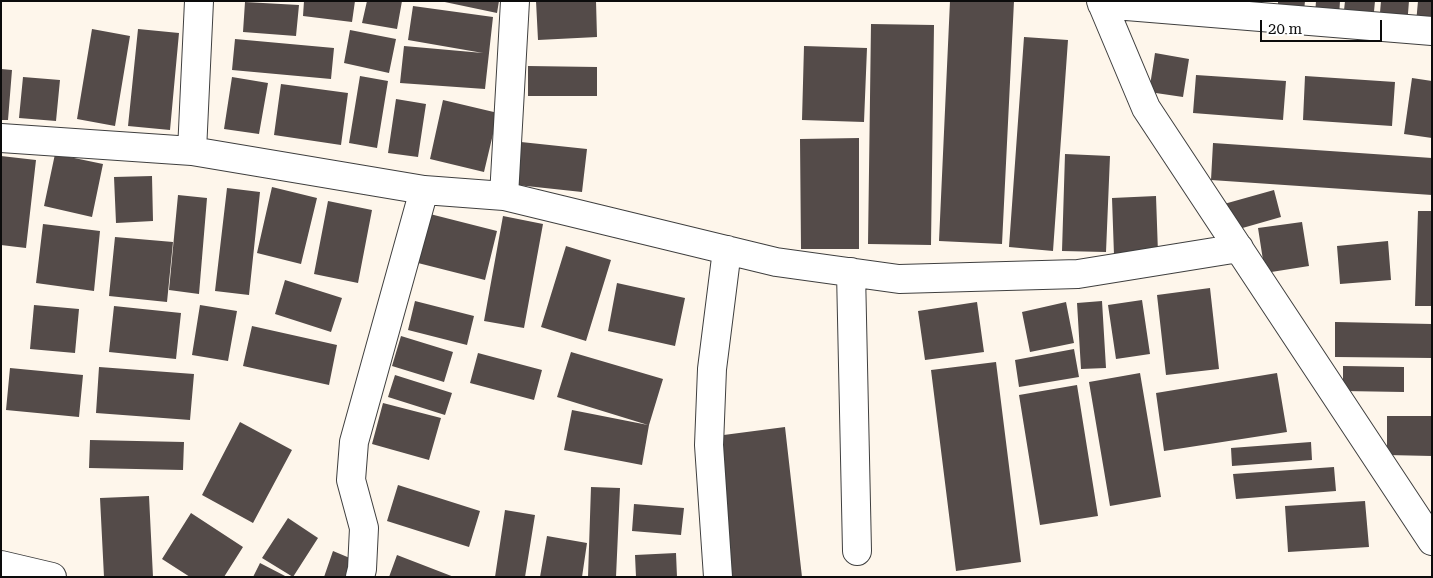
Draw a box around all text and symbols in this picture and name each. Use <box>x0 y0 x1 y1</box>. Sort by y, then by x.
scale bar <box>1263 10 1386 42</box>
text: 20 m <box>1268 20 1302 38</box>

